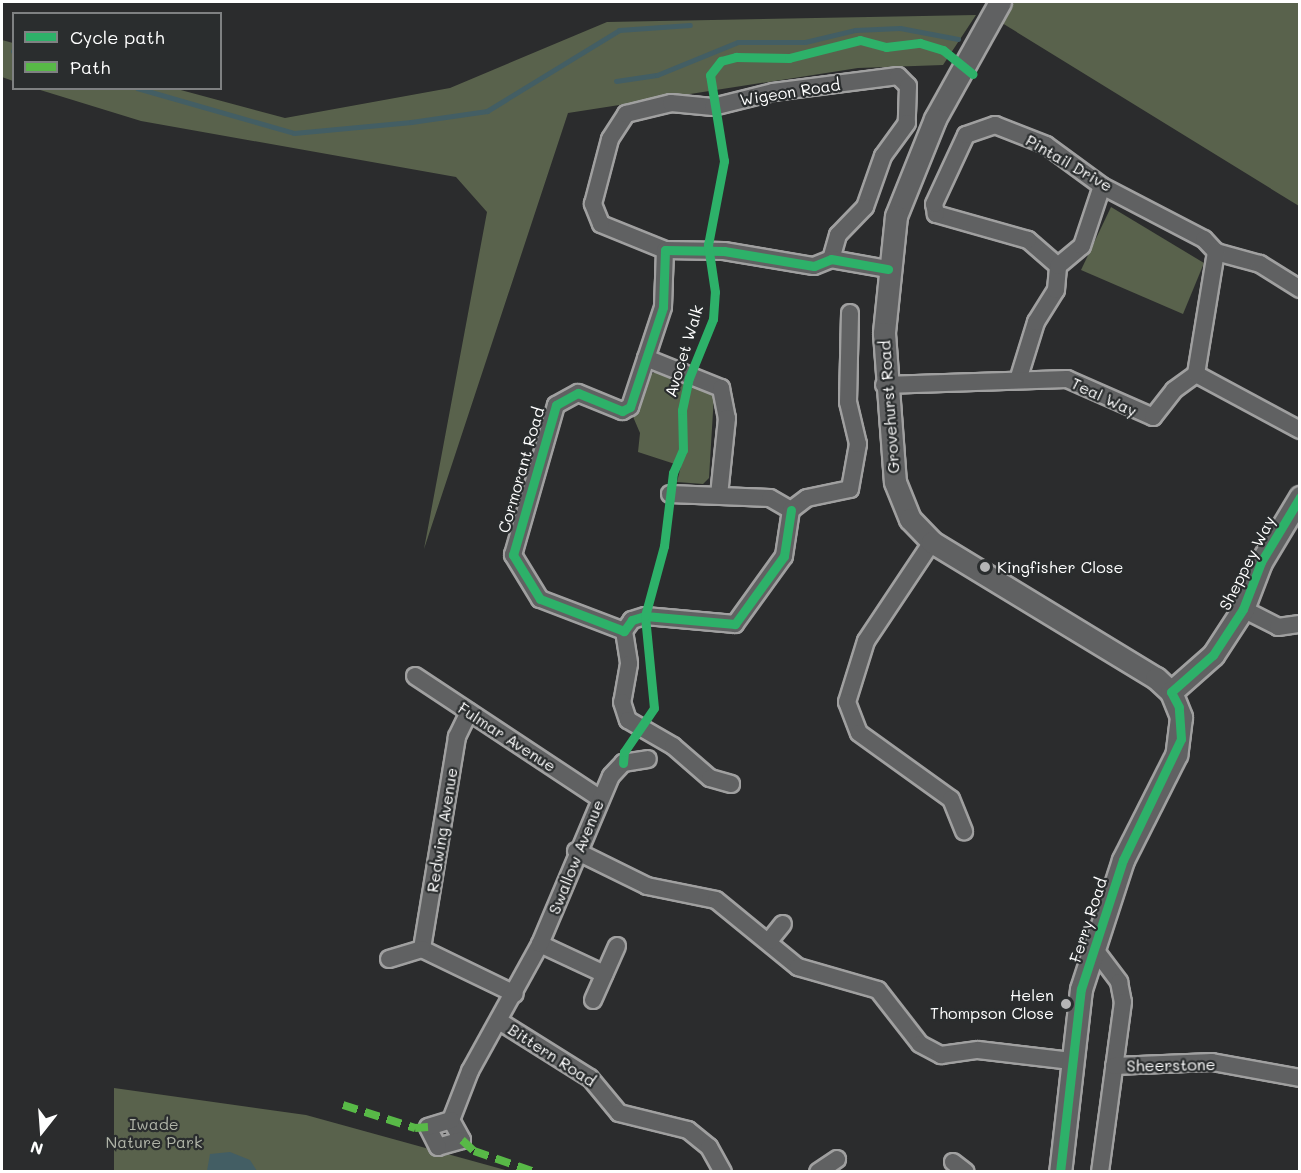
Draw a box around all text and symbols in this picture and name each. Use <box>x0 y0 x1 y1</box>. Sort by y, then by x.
legend <box>12 12 222 90</box>
text: Cycle path <box>70 25 165 49</box>
text: Path <box>70 55 110 79</box>
street label: Wigeon Road <box>738 75 842 109</box>
street label: Pintail Drive <box>1022 130 1116 196</box>
street label: Avocet Walk <box>661 303 707 399</box>
street label: Grovehurst Road <box>875 340 903 474</box>
street label: Teal Way <box>1068 373 1140 421</box>
street label: Cormorant Road <box>494 405 548 535</box>
street label: Sheppey Way <box>1215 513 1279 613</box>
place label: Kingfisher Close <box>997 557 1123 577</box>
marker: Kingfisher Close <box>978 560 992 574</box>
street label: Fulmar Avenue <box>454 698 560 776</box>
street label: Redwing Avenue <box>423 766 461 894</box>
street label: Swallow Avenue <box>544 797 608 917</box>
street label: Ferry Road <box>1065 875 1111 965</box>
place label: Helen Thompson Close <box>930 985 1054 1023</box>
marker: Helen Thompson Close <box>1059 997 1073 1011</box>
street label: Bittern Road <box>505 1020 599 1090</box>
street label: Sheerstone <box>1126 1055 1216 1075</box>
north arrow <box>12 1101 72 1161</box>
park label: Iwade Nature Park <box>106 1114 202 1152</box>
text: N <box>28 1137 45 1161</box>

